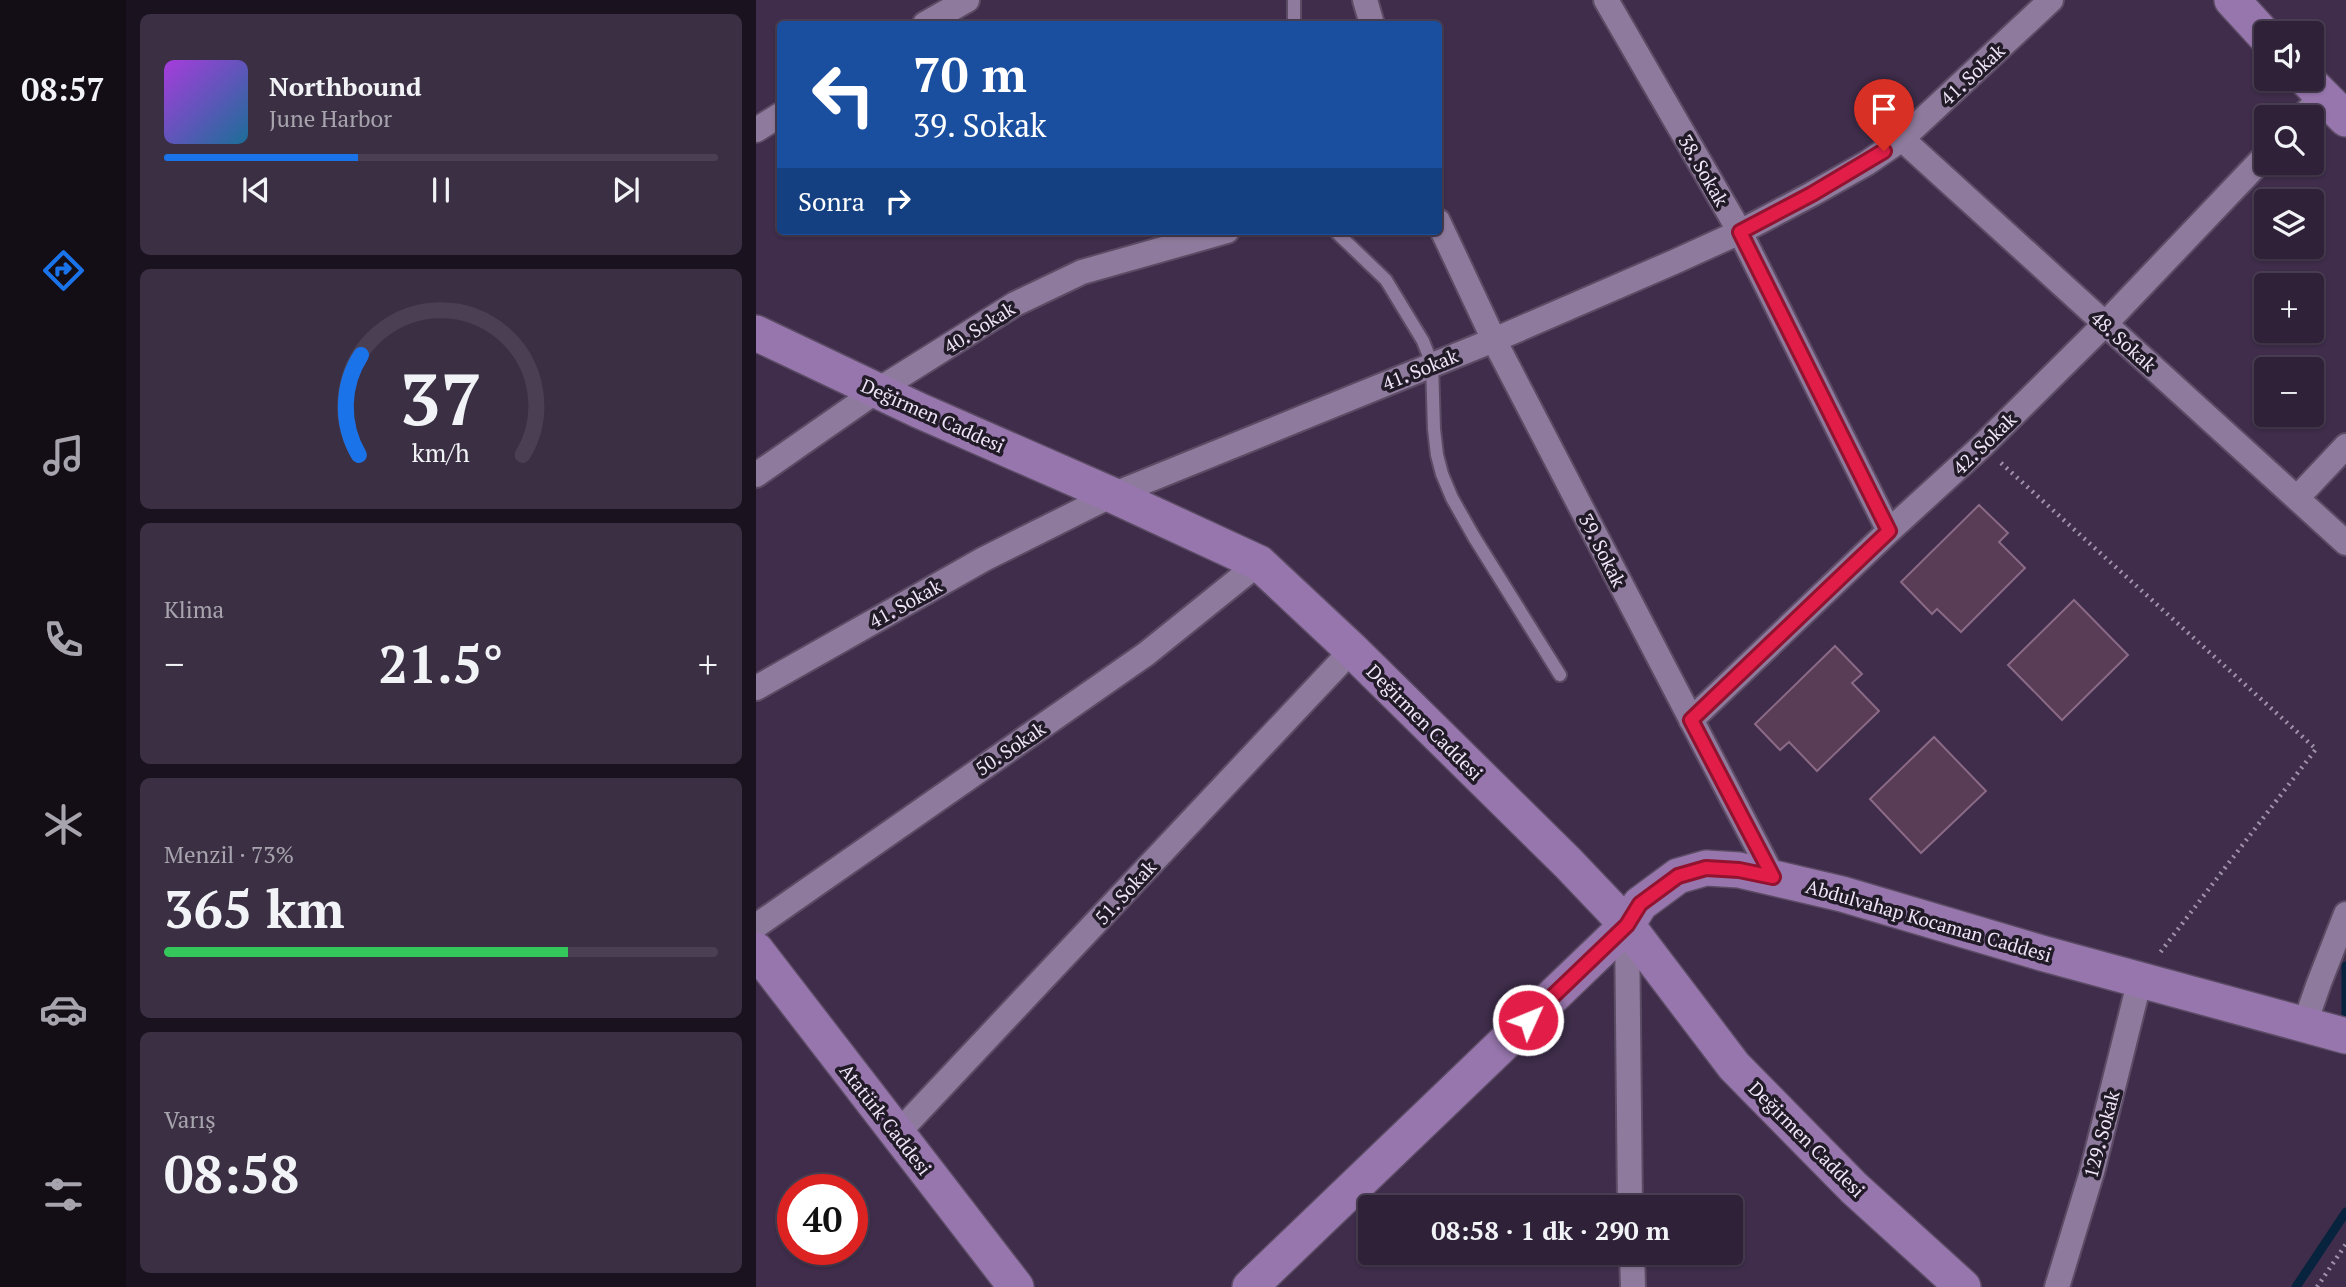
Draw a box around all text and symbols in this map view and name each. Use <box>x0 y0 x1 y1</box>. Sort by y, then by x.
map controls <box>2254 21 2324 427</box>
button: sound <box>2254 21 2324 91</box>
street label: 41. Sokak <box>1934 38 2010 110</box>
text: 70 m <box>913 41 1027 106</box>
icon: left <box>798 49 889 140</box>
text: 08:57 <box>21 68 105 110</box>
text: Northbound <box>269 69 422 103</box>
pin <box>1854 79 1914 151</box>
icon: arrive <box>1865 90 1903 128</box>
text: June Harbor <box>269 103 392 134</box>
text: 39. Sokak <box>913 104 1047 146</box>
button: search <box>2254 105 2324 175</box>
street label: 38. Sokak <box>1673 129 1735 211</box>
icon: previous <box>237 171 275 209</box>
icon: pause <box>422 171 460 209</box>
icon: next <box>607 171 645 209</box>
icon: right <box>879 182 917 220</box>
text: Sonra <box>798 184 865 218</box>
button: layers <box>2254 189 2324 259</box>
icon: directions <box>39 246 88 295</box>
button: + <box>2254 273 2324 343</box>
street label: 40. Sokak <box>939 295 1019 359</box>
street label: 48. Sokak <box>2086 305 2162 377</box>
street label: 41. Sokak <box>1379 342 1462 395</box>
text: 37 <box>400 349 482 446</box>
button: − <box>2254 357 2324 427</box>
street label: Değirmen Caddesi <box>857 372 1009 458</box>
street label: 42. Sokak <box>1947 406 2021 480</box>
icon: music <box>39 431 88 480</box>
text: km/h <box>412 436 470 469</box>
street label: 39. Sokak <box>1574 509 1632 591</box>
street label: 41. Sokak <box>864 573 946 633</box>
text: Klima <box>164 594 224 625</box>
icon: phone <box>39 615 88 664</box>
text: 21.5° <box>378 629 504 698</box>
text: − <box>164 639 184 689</box>
text: + <box>698 639 718 689</box>
street label: Değirmen Caddesi <box>1362 659 1488 785</box>
street label: 50. Sokak <box>970 715 1050 781</box>
icon: climate <box>39 800 88 849</box>
text: Menzil · 73% <box>164 839 294 870</box>
street label: 51. Sokak <box>1089 854 1161 930</box>
street label: Abdulvahap Kocaman Caddesi <box>1803 873 2055 967</box>
text: 365 km <box>164 874 345 943</box>
position arrow <box>1491 983 1565 1057</box>
icon: car <box>39 985 88 1034</box>
street label: Atatürk Caddesi <box>835 1058 937 1180</box>
street label: Değirmen Caddesi <box>1744 1076 1870 1202</box>
street label: 129. Sokak <box>2077 1087 2125 1180</box>
text: Varış <box>164 1104 216 1135</box>
text: 08:58 <box>164 1139 299 1208</box>
icon: filters <box>39 1170 88 1219</box>
speed limit sign: 40 <box>777 1174 868 1265</box>
text: 08:58 · 1 dk · 290 m <box>1431 1213 1670 1247</box>

